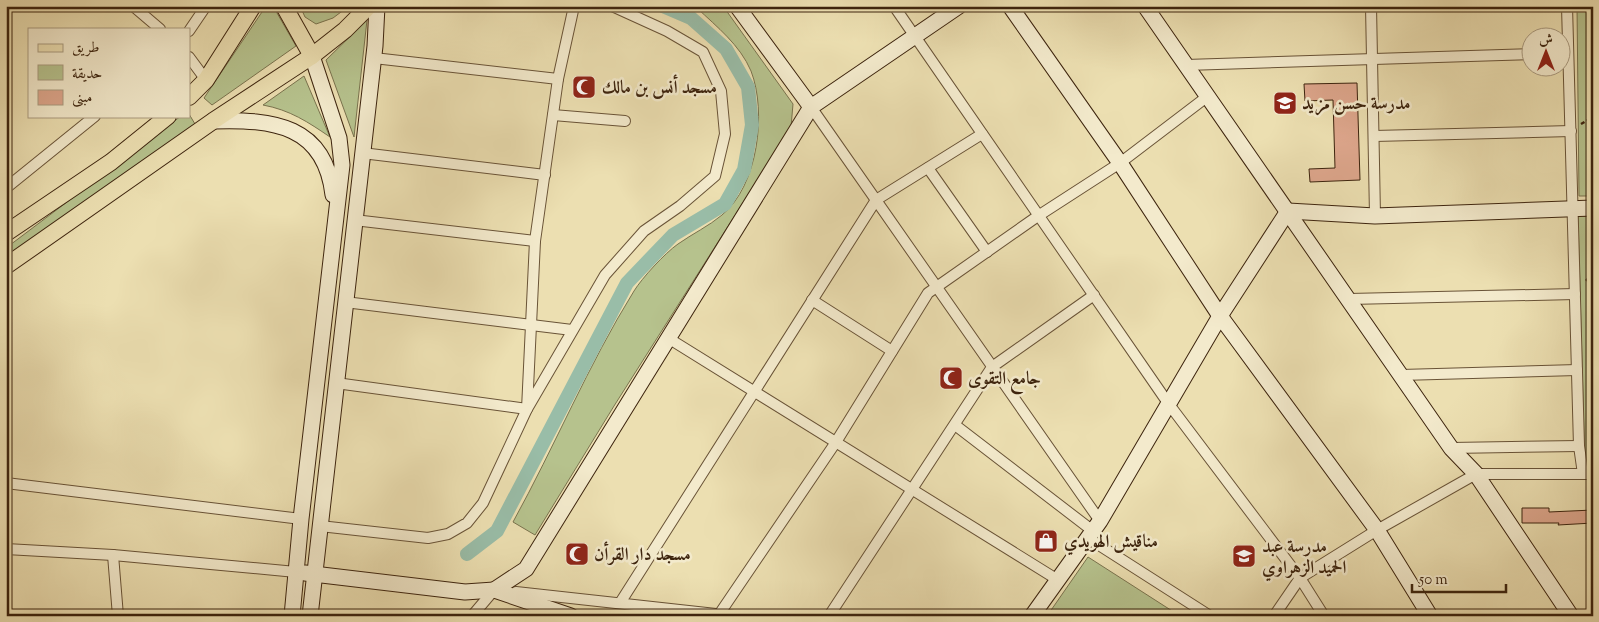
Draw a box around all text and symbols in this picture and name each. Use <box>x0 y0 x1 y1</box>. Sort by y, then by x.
legend <box>28 28 190 118</box>
north arrow <box>1522 28 1572 78</box>
text: ش <box>1539 31 1553 51</box>
text: طريق <box>72 38 99 59</box>
text: حديقة <box>72 64 102 85</box>
mosque icon: مسجد أنس بن مالك <box>571 74 597 100</box>
place label: مسجد أنس بن مالك <box>602 74 717 102</box>
text: مبنى <box>72 88 92 109</box>
school or university icon: مدرسة حسن مزيد <box>1272 90 1298 116</box>
place label: مدرسة حسن مزيد <box>1302 92 1411 118</box>
mosque icon: جامع التقوى <box>938 365 964 391</box>
place label: جامع التقوى <box>968 367 1041 395</box>
shop icon: مناقيش الهويدي <box>1033 528 1059 554</box>
place label: مناقيش الهويدي <box>1064 530 1158 556</box>
place label: مدرسة عبد الحميد الزهراوي <box>1262 535 1347 582</box>
mosque icon: مسجد دار القرأن <box>564 541 590 567</box>
place label: مسجد دار القرأن <box>594 541 691 569</box>
school or university icon: مدرسة عبد الحميد الزهراوي <box>1231 543 1257 569</box>
scale bar <box>1412 562 1505 594</box>
text: 50 m <box>1418 570 1448 591</box>

